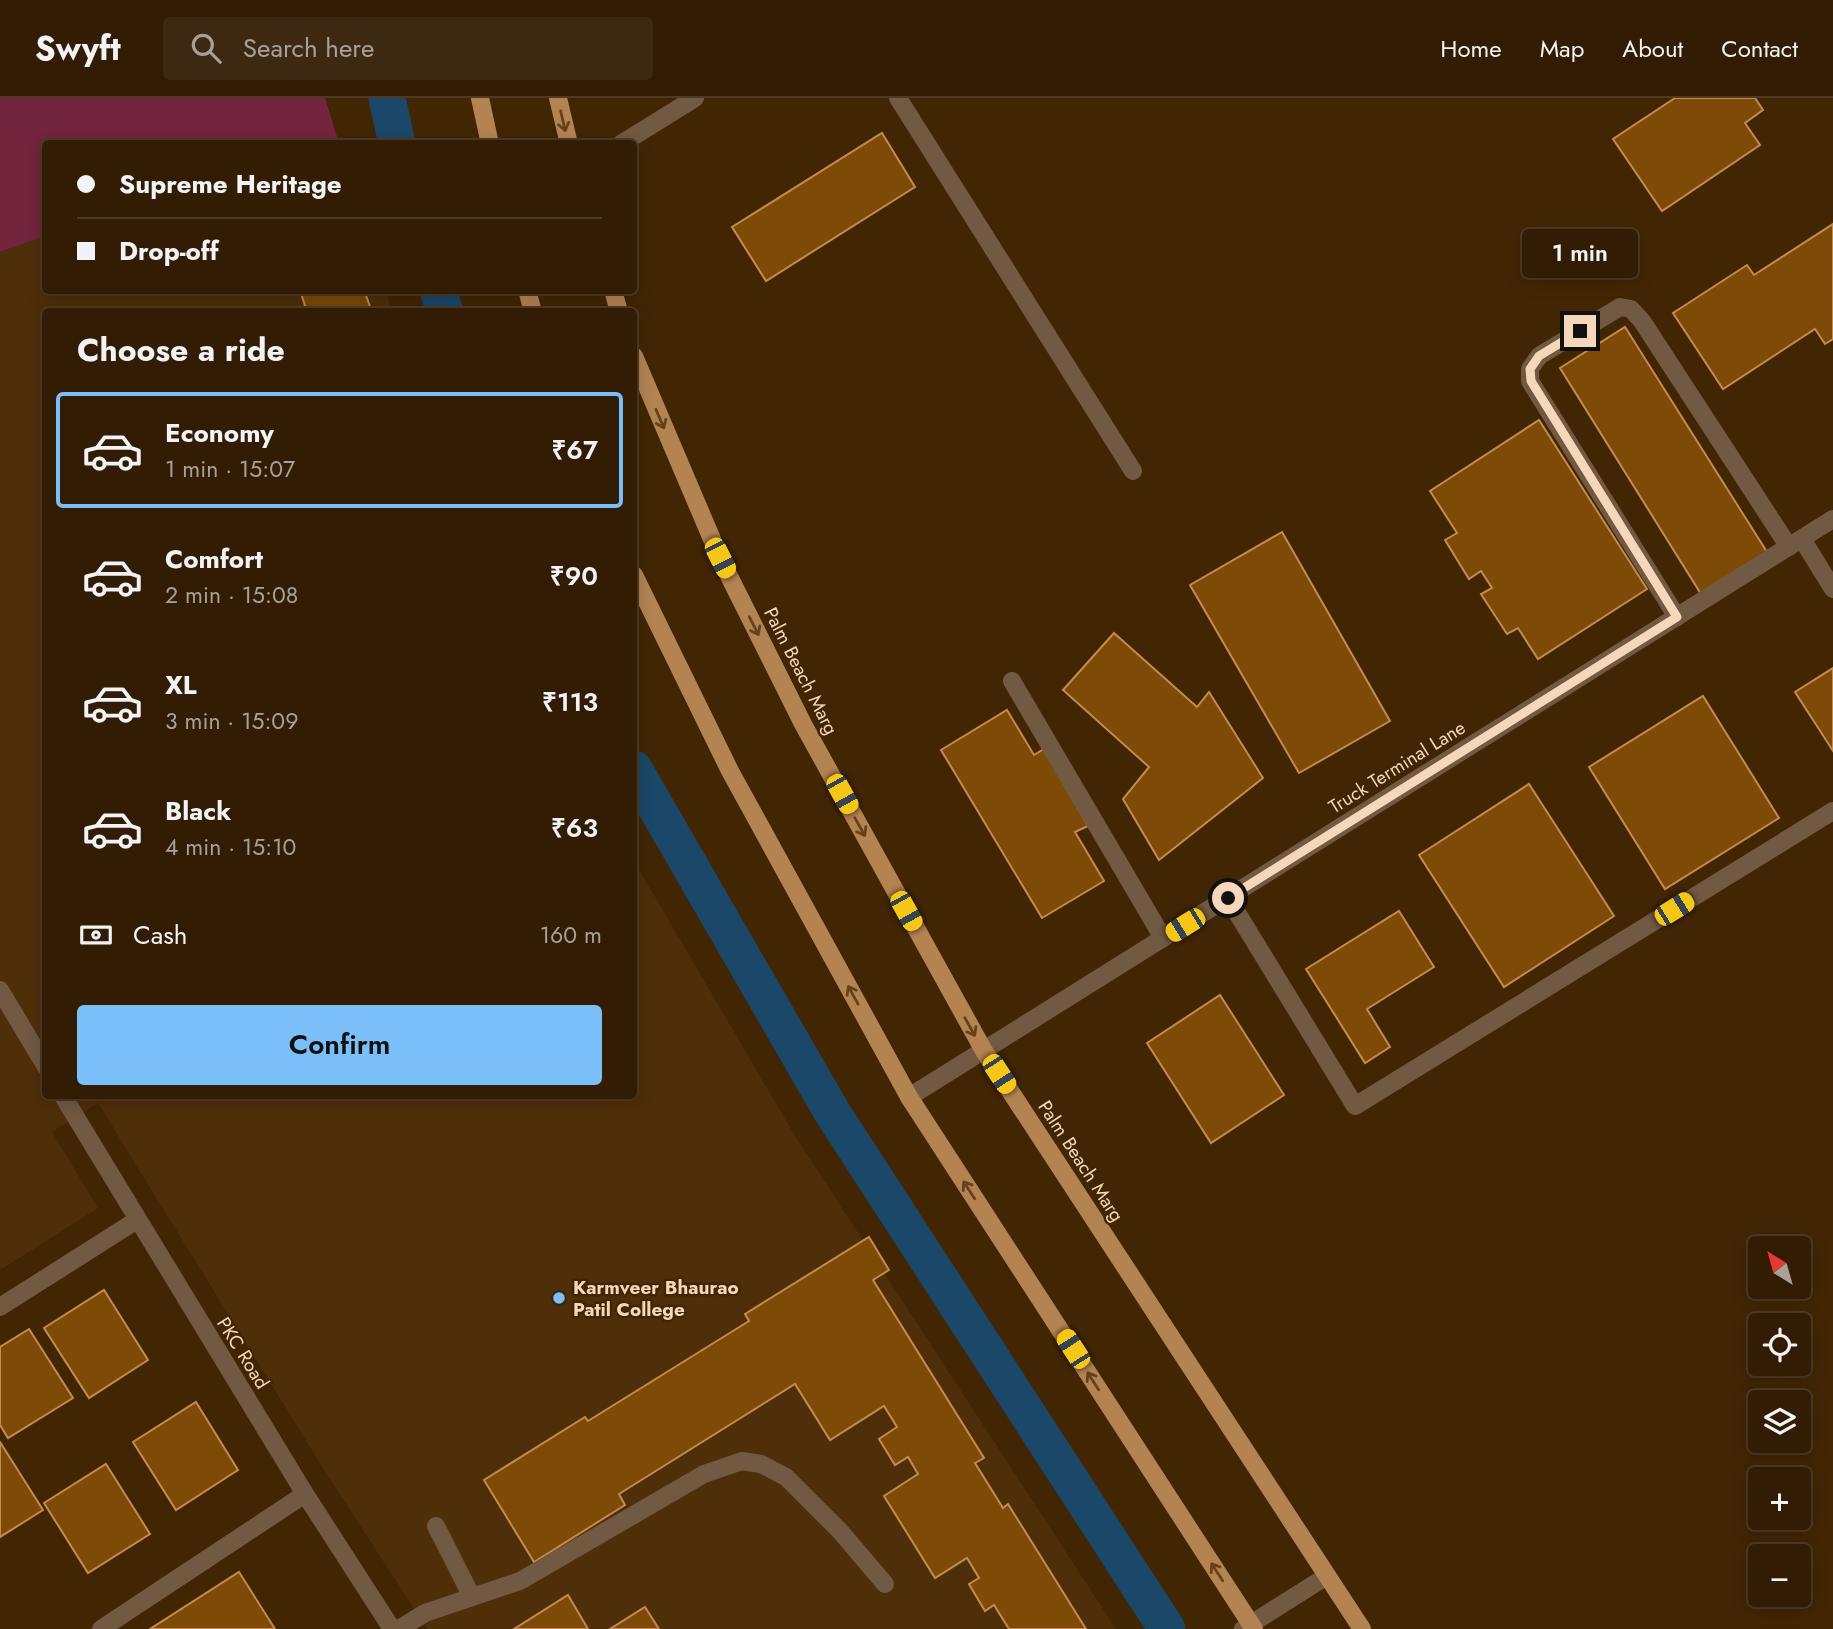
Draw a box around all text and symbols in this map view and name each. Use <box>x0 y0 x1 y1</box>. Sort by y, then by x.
search box <box>163 17 653 80</box>
text: Swyft <box>35 25 121 72</box>
icon: search <box>187 29 225 67</box>
text: Search here <box>243 29 374 67</box>
text: Home <box>1440 31 1502 66</box>
text: Map <box>1540 31 1584 66</box>
text: About <box>1622 31 1683 66</box>
text: Contact <box>1721 31 1798 66</box>
one-way arrow <box>557 109 571 132</box>
text: Supreme Heritage <box>119 165 342 203</box>
callout: 1 min <box>1522 230 1638 278</box>
text: Drop-off <box>119 232 219 270</box>
text: 1 min <box>1552 236 1608 270</box>
route end <box>1564 315 1596 347</box>
text: Choose a ride <box>77 327 285 373</box>
one-way arrow <box>654 408 667 430</box>
text: Economy <box>165 414 274 452</box>
icon: car <box>81 419 144 482</box>
text: ₹67 <box>551 431 598 469</box>
text: 1 min · 15:07 <box>165 452 295 486</box>
car <box>702 535 739 581</box>
text: Comfort <box>165 540 263 578</box>
icon: car <box>81 545 144 608</box>
text: ₹90 <box>550 557 598 595</box>
text: 2 min · 15:08 <box>165 578 298 612</box>
street label: Palm Beach Marg <box>757 603 845 739</box>
one-way arrow <box>748 615 762 636</box>
text: XL <box>165 666 197 704</box>
icon: car <box>81 671 144 734</box>
text: ₹113 <box>542 683 598 721</box>
text: 3 min · 15:09 <box>165 704 298 738</box>
street label: Truck Terminal Lane <box>1323 714 1471 820</box>
car <box>823 771 862 817</box>
text: Black <box>165 792 231 830</box>
icon: car <box>81 797 144 860</box>
text: ₹63 <box>551 809 598 847</box>
one-way arrow <box>853 817 867 837</box>
text: 4 min · 15:10 <box>165 830 296 864</box>
route start <box>1212 882 1244 914</box>
car <box>887 888 926 934</box>
car <box>1651 889 1698 929</box>
car <box>1162 905 1209 945</box>
icon: cash <box>77 916 115 954</box>
text: Cash <box>133 916 187 954</box>
text: 160 m <box>540 918 602 952</box>
one-way arrow <box>846 985 859 1006</box>
button: Confirm <box>77 1005 602 1085</box>
one-way arrow <box>963 1016 977 1036</box>
car <box>979 1051 1020 1097</box>
street label: Palm Beach Marg <box>1032 1095 1130 1227</box>
one-way arrow <box>962 1181 977 1200</box>
north arrow <box>1748 1236 1811 1298</box>
map controls <box>1748 1236 1811 1607</box>
place label: Karmveer Bhaurao Patil College <box>573 1274 739 1323</box>
marker: Karmveer Bhaurao Patil College <box>551 1290 567 1306</box>
street label: PKC Road <box>210 1312 276 1394</box>
button: locate <box>1748 1313 1811 1376</box>
car <box>1053 1326 1094 1372</box>
one-way arrow <box>1086 1372 1100 1391</box>
button: layers <box>1748 1390 1811 1453</box>
button: + <box>1748 1467 1811 1530</box>
button: − <box>1748 1544 1811 1607</box>
one-way arrow <box>1210 1562 1224 1582</box>

